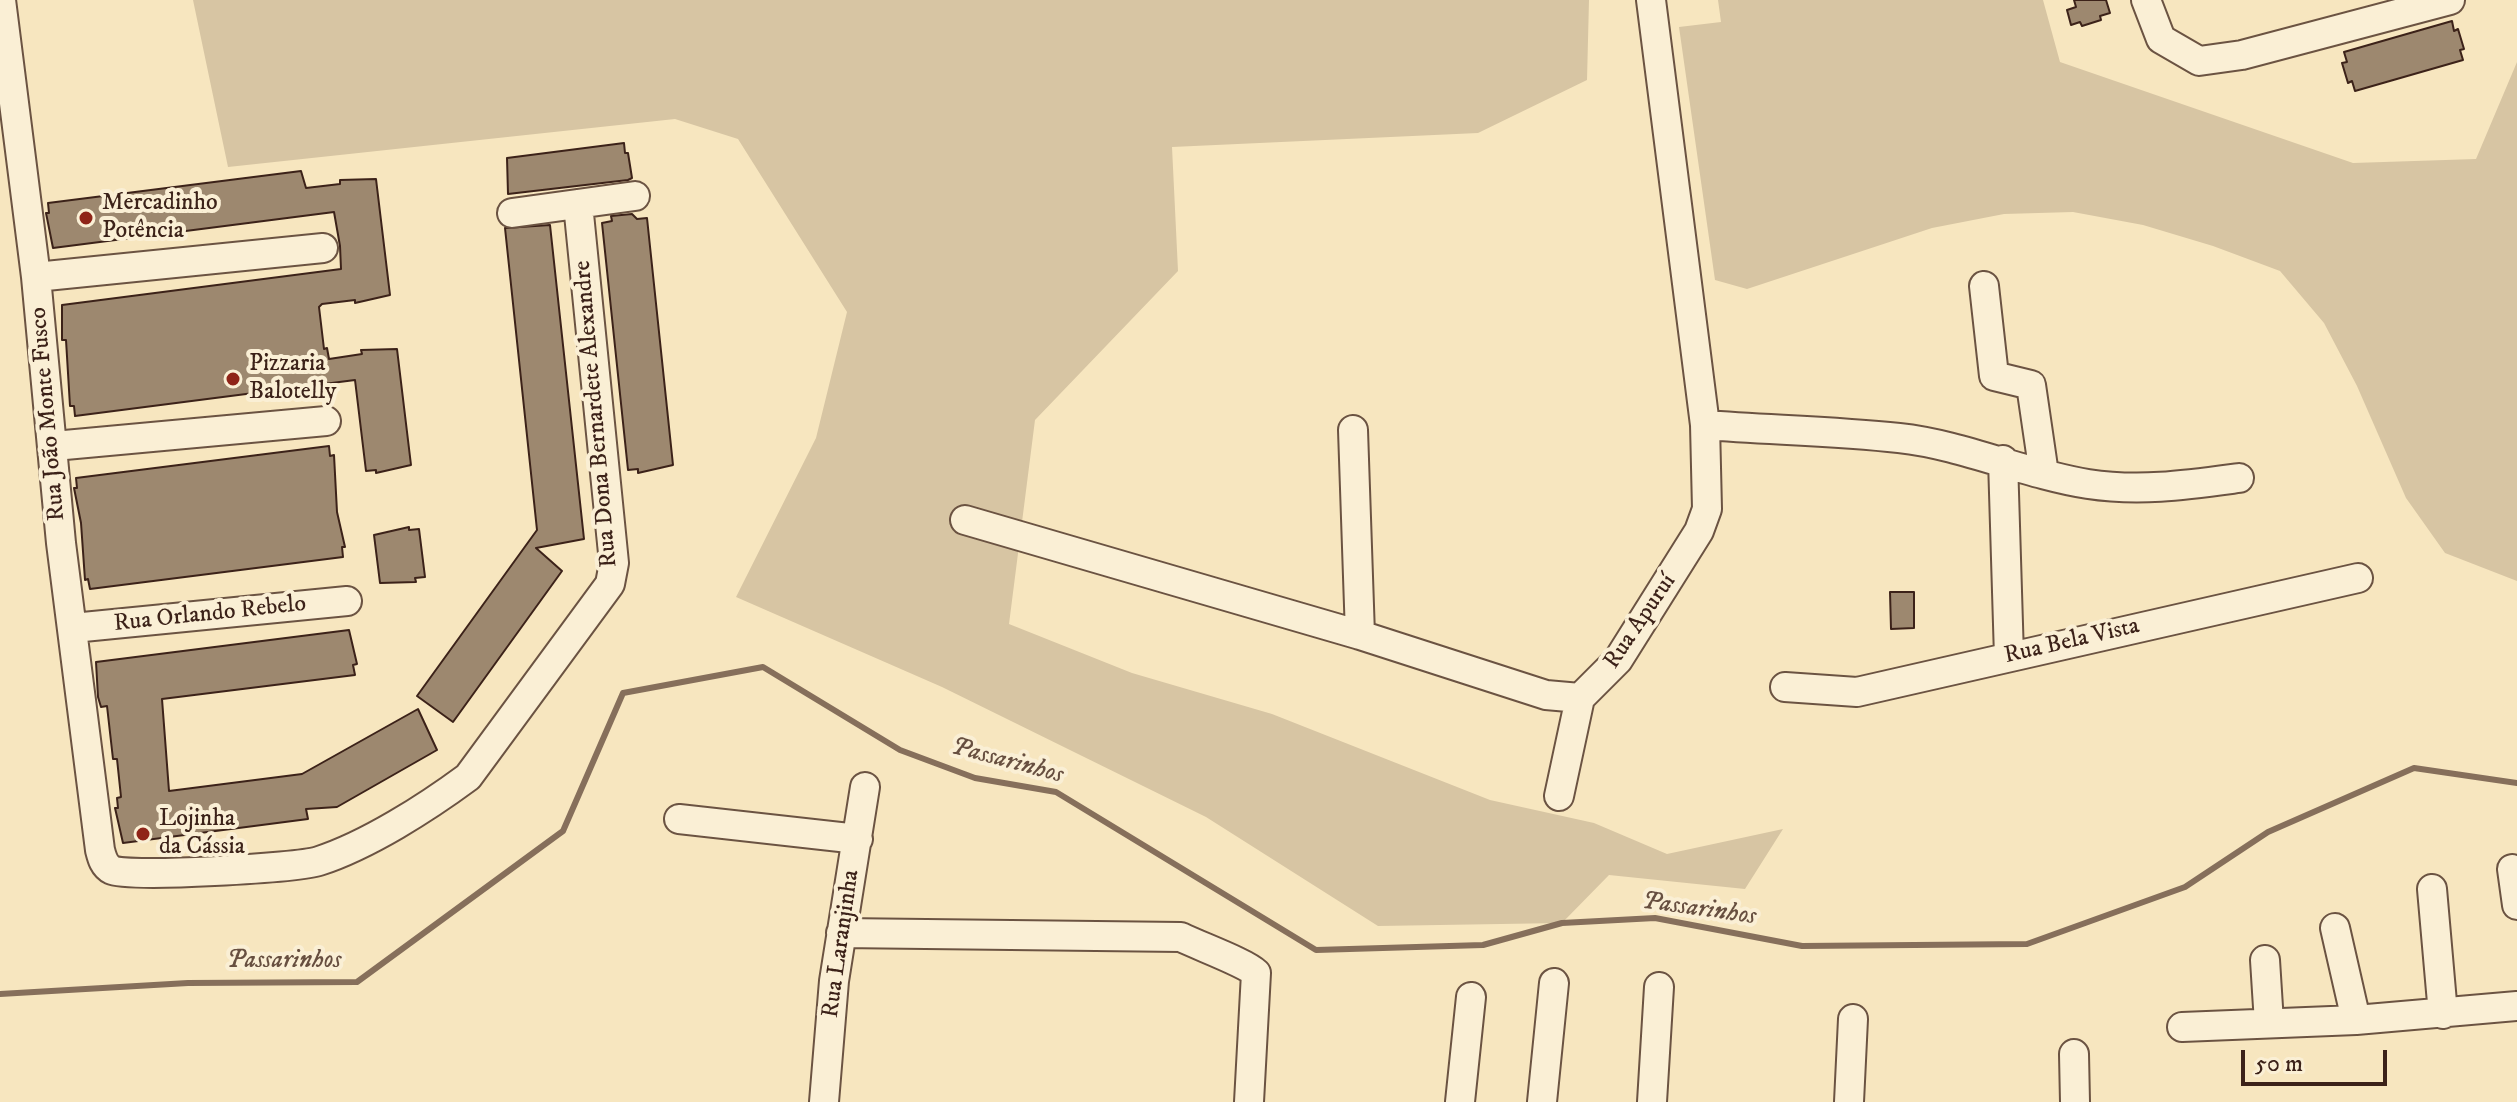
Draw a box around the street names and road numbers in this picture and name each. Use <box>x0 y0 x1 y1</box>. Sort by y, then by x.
street label: Rua Dona Bernardete Alexandre <box>569 259 625 569</box>
street label: Rua João Monte Fusco <box>25 306 73 522</box>
street label: Rua Apuruí <box>1599 569 1683 675</box>
street label: Rua Orlando Rebelo <box>112 591 308 639</box>
street label: Rua Bela Vista <box>2002 612 2142 672</box>
street label: Rua Laranjinha <box>817 868 867 1020</box>

